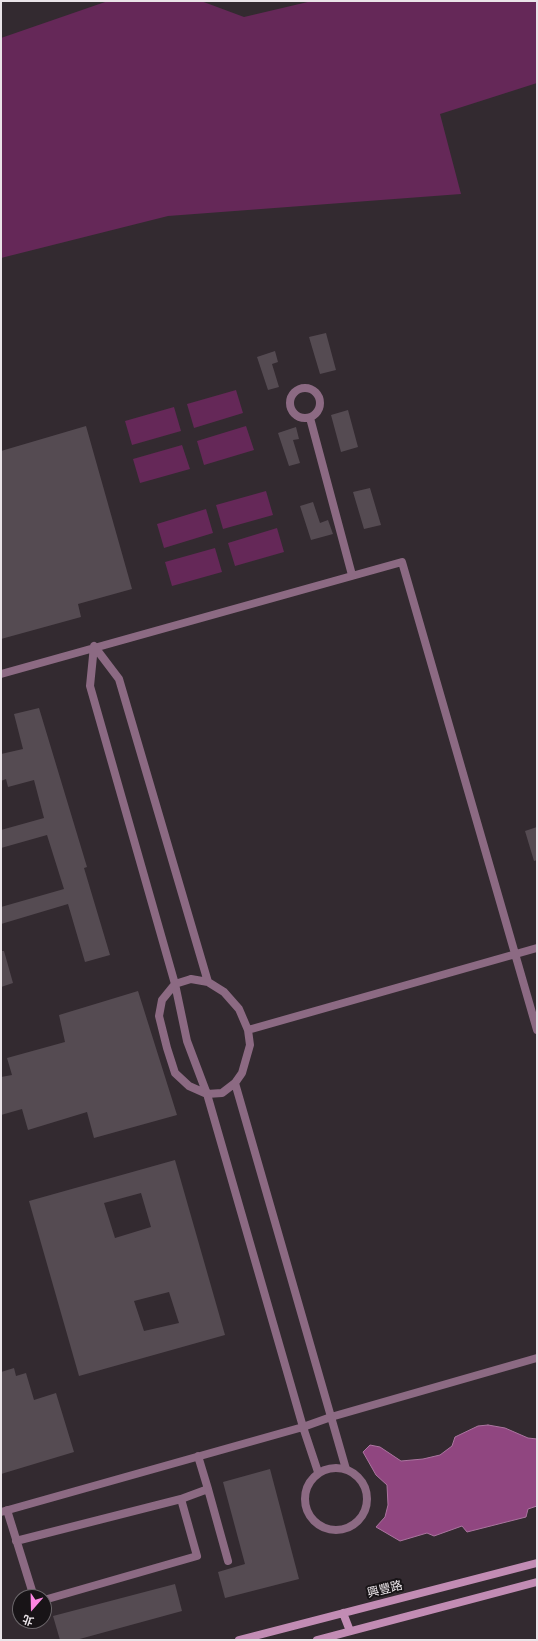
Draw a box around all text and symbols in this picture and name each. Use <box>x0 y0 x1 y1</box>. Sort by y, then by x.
street label: 興豐路 <box>366 1579 404 1601</box>
north arrow <box>12 1589 52 1629</box>
text: 北 <box>20 1611 36 1629</box>

